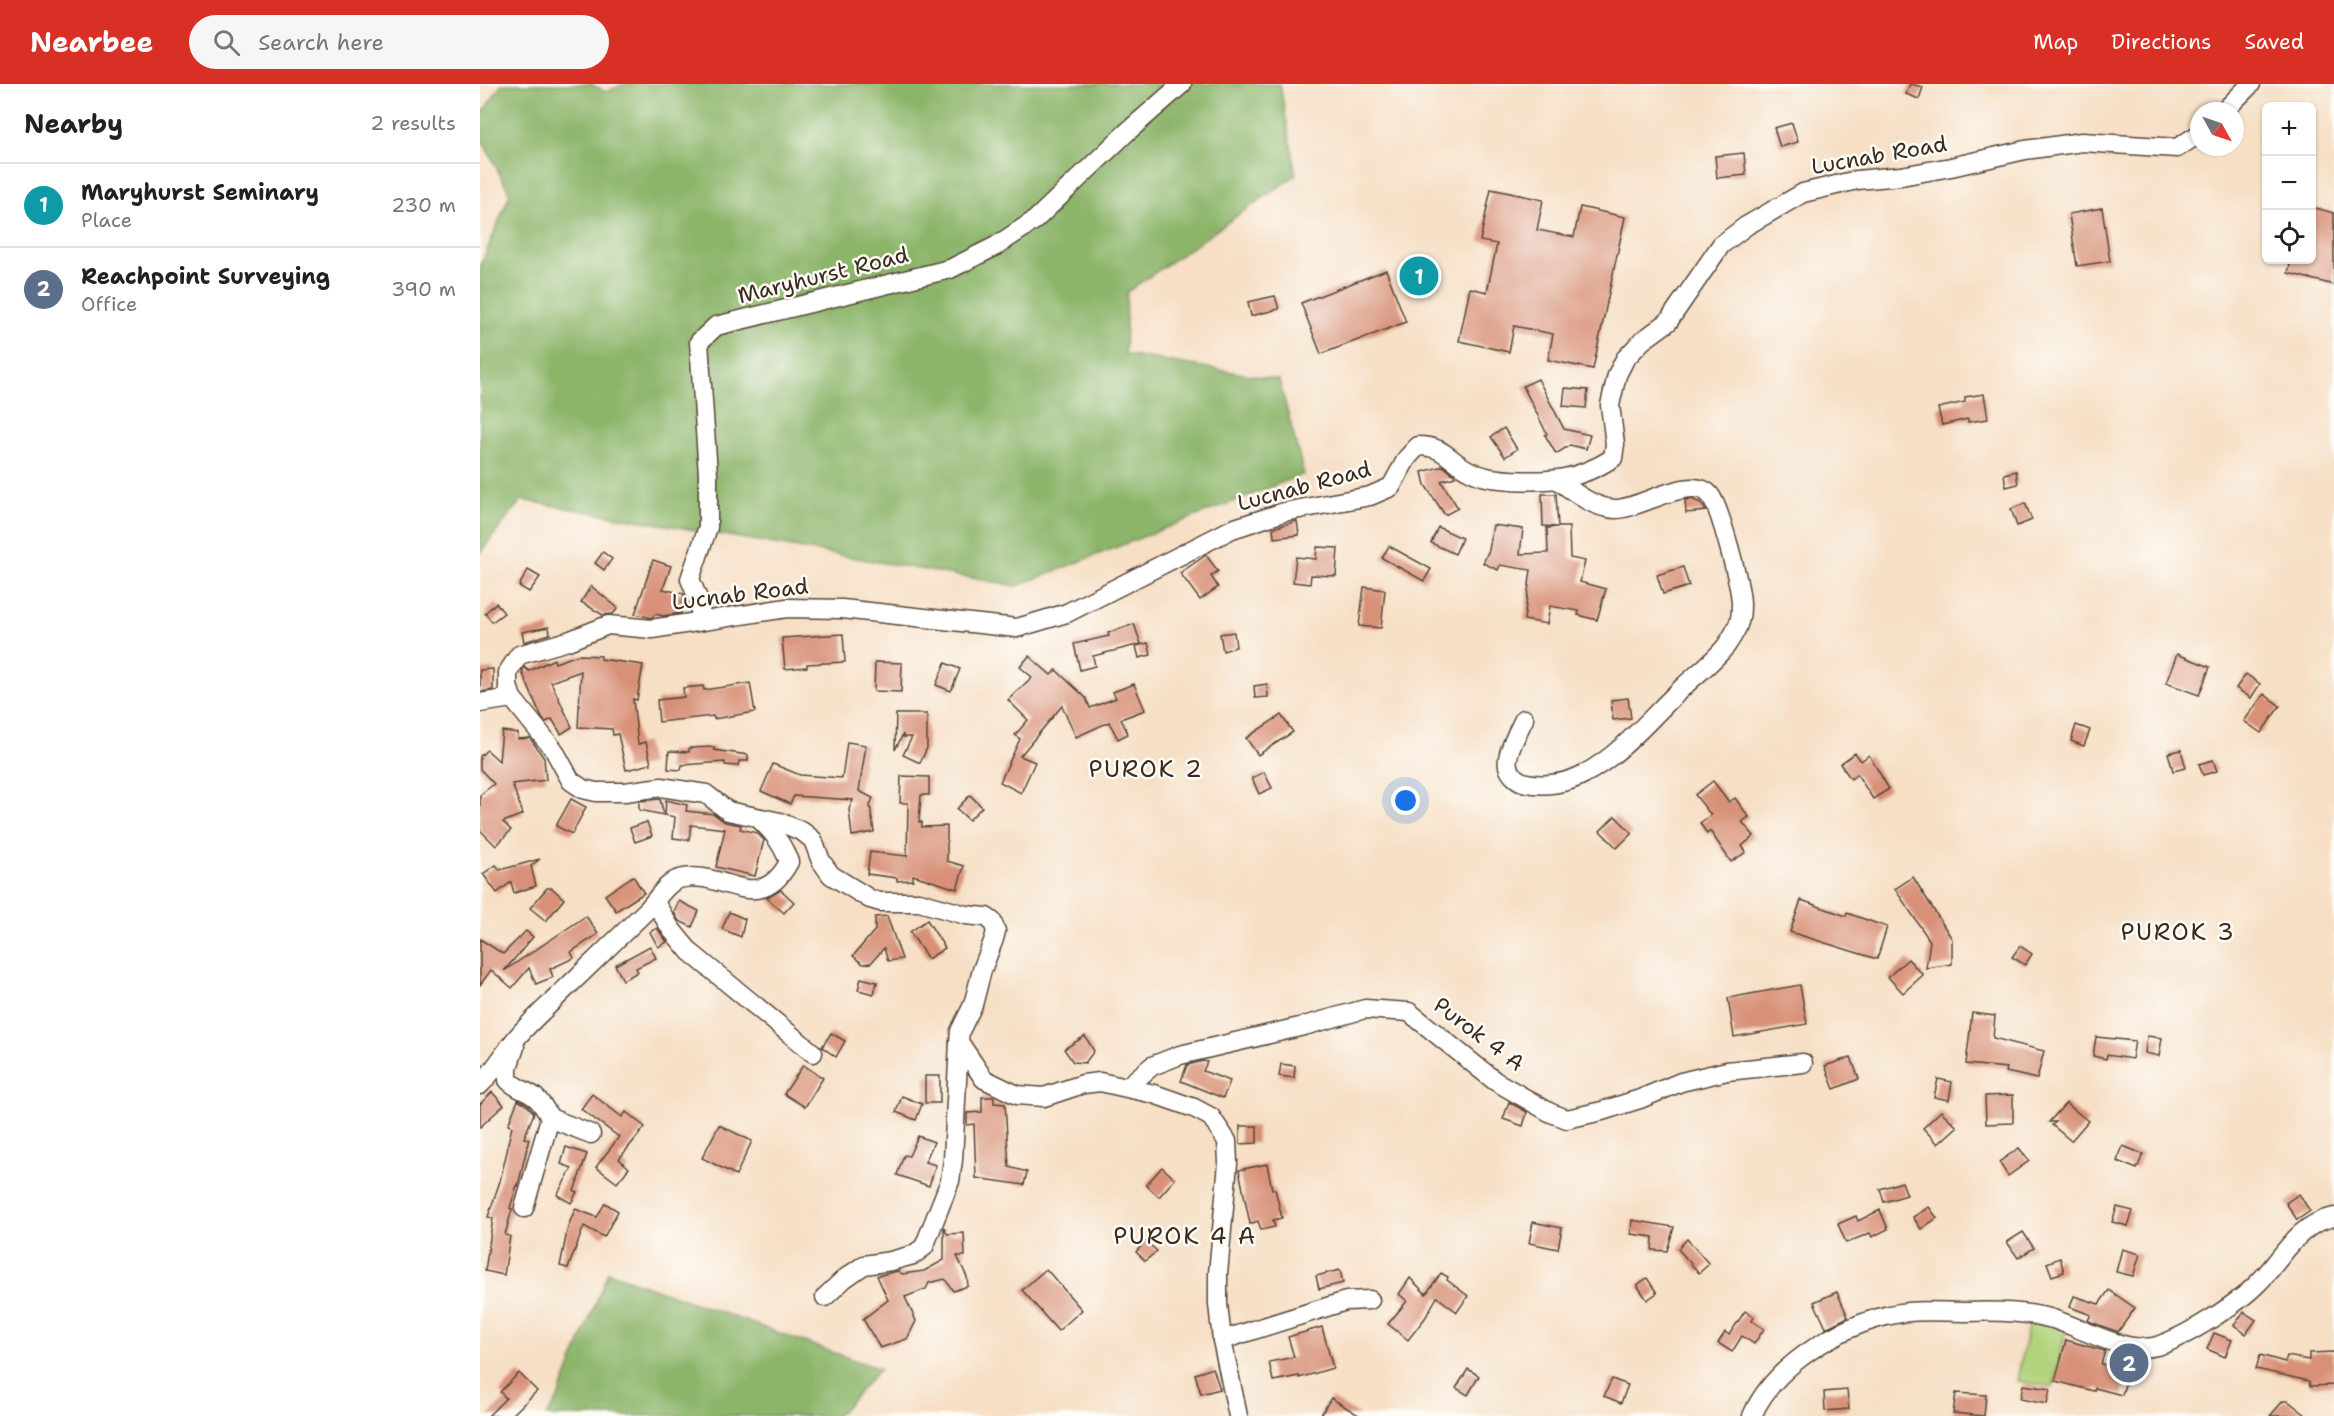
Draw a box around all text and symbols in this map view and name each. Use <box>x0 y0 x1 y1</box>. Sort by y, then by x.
search box <box>189 15 609 69</box>
text: Nearbee <box>30 23 153 61</box>
icon: search <box>210 26 243 59</box>
text: Search here <box>258 28 384 57</box>
text: Map <box>2033 28 2078 56</box>
text: Directions <box>2111 28 2211 56</box>
text: Saved <box>2244 28 2304 56</box>
north arrow <box>2190 102 2244 156</box>
map controls <box>2262 102 2316 264</box>
button: + <box>2262 102 2316 156</box>
text: Nearby <box>24 106 123 141</box>
text: 2 results <box>370 110 456 136</box>
street label: Lucnab Road <box>1809 129 1949 181</box>
button: − <box>2262 156 2316 210</box>
text: Maryhurst Seminary <box>81 178 319 207</box>
text: 1 <box>39 192 48 218</box>
text: 230 m <box>391 192 456 218</box>
text: Place <box>81 207 132 233</box>
button: locate <box>2262 210 2316 264</box>
street label: Maryhurst Road <box>735 240 911 310</box>
pin: 1 <box>1400 254 1438 298</box>
text: Reachpoint Surveying <box>81 262 330 291</box>
text: 2 <box>37 276 51 302</box>
text: 390 m <box>391 276 456 302</box>
text: Office <box>81 291 137 317</box>
street label: Lucnab Road <box>1234 454 1374 518</box>
street label: Lucnab Road <box>670 571 810 617</box>
district label: PUROK 2 <box>1089 753 1203 785</box>
your location <box>1391 786 1420 815</box>
district label: PUROK 3 <box>2121 916 2235 948</box>
street label: Purok 4 A <box>1428 990 1530 1078</box>
district label: PUROK 4 A <box>1113 1220 1257 1252</box>
pin: 2 <box>2110 1340 2148 1386</box>

